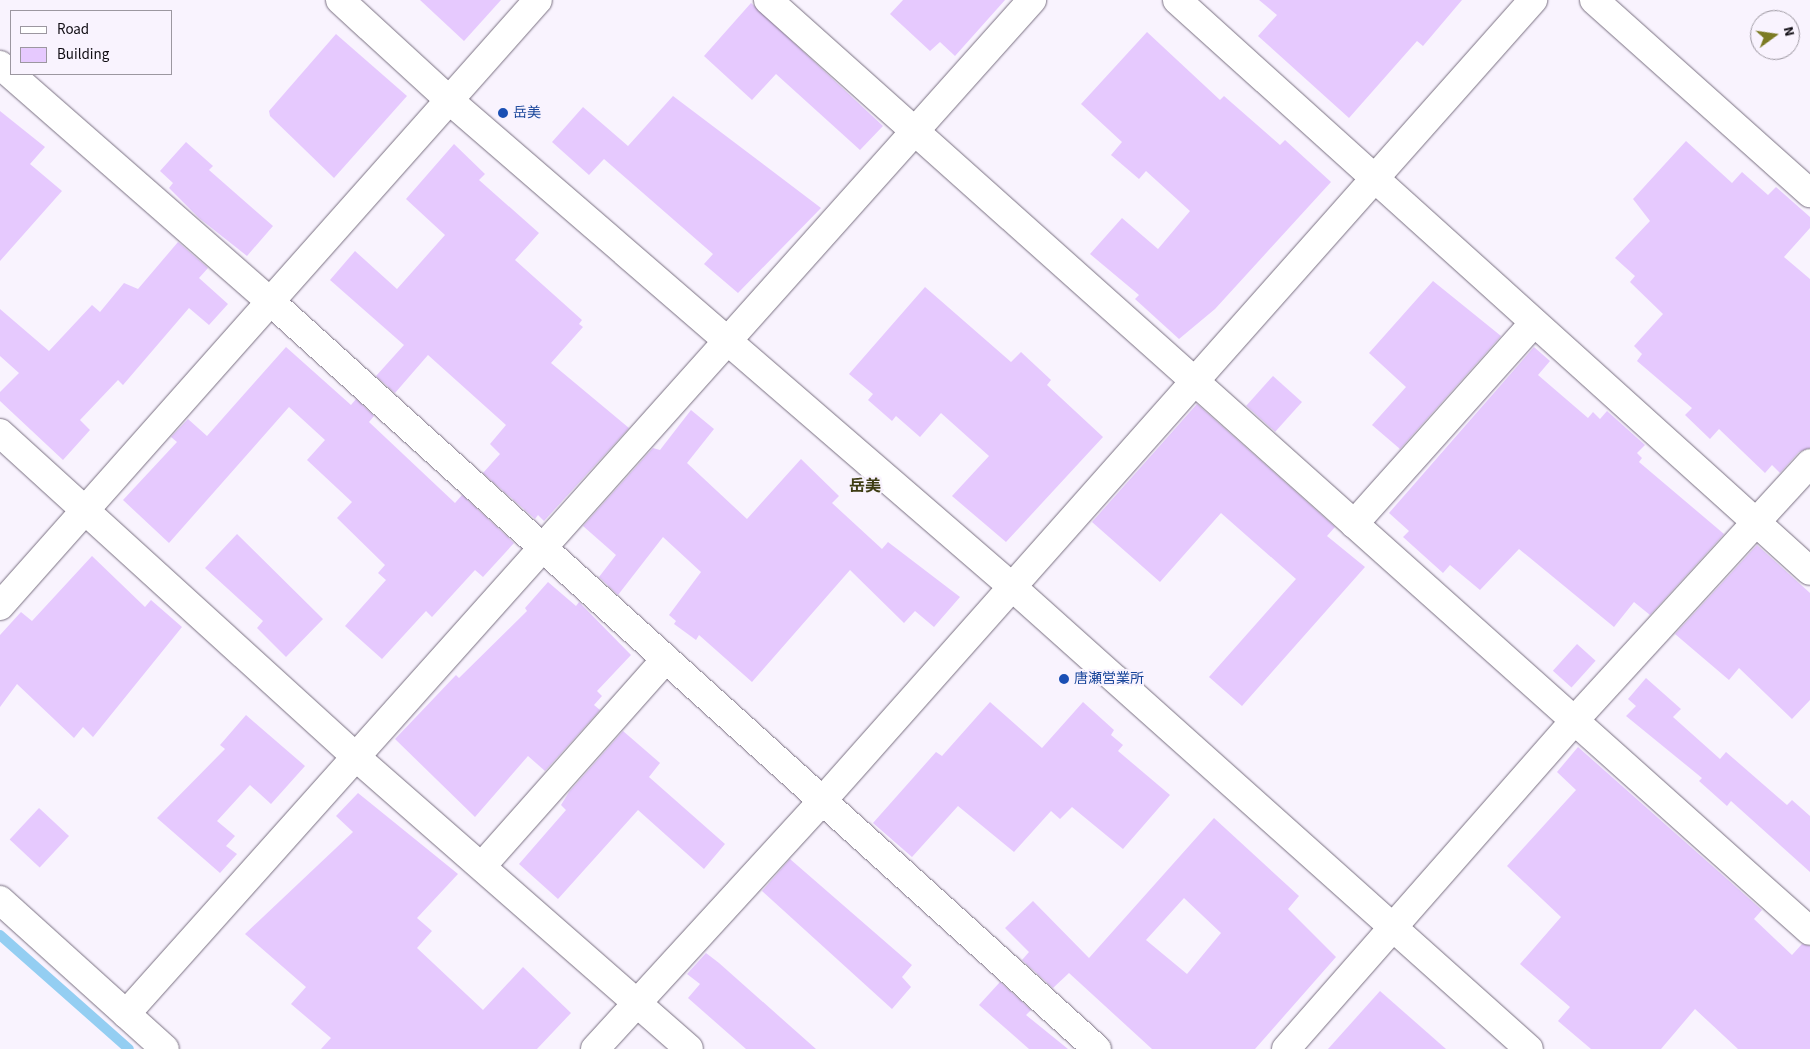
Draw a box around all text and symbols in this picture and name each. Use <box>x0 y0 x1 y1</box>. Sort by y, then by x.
legend <box>10 10 172 75</box>
north arrow <box>1750 10 1800 60</box>
text: Road <box>57 19 89 40</box>
text: N <box>1778 25 1799 39</box>
text: Building <box>57 44 109 65</box>
place label: 岳美 <box>513 105 541 121</box>
marker: 岳美 <box>497 107 509 119</box>
district label: 岳美 <box>849 476 881 496</box>
place label: 唐瀬営業所 <box>1074 671 1144 687</box>
marker: 唐瀬営業所 <box>1058 673 1070 685</box>

